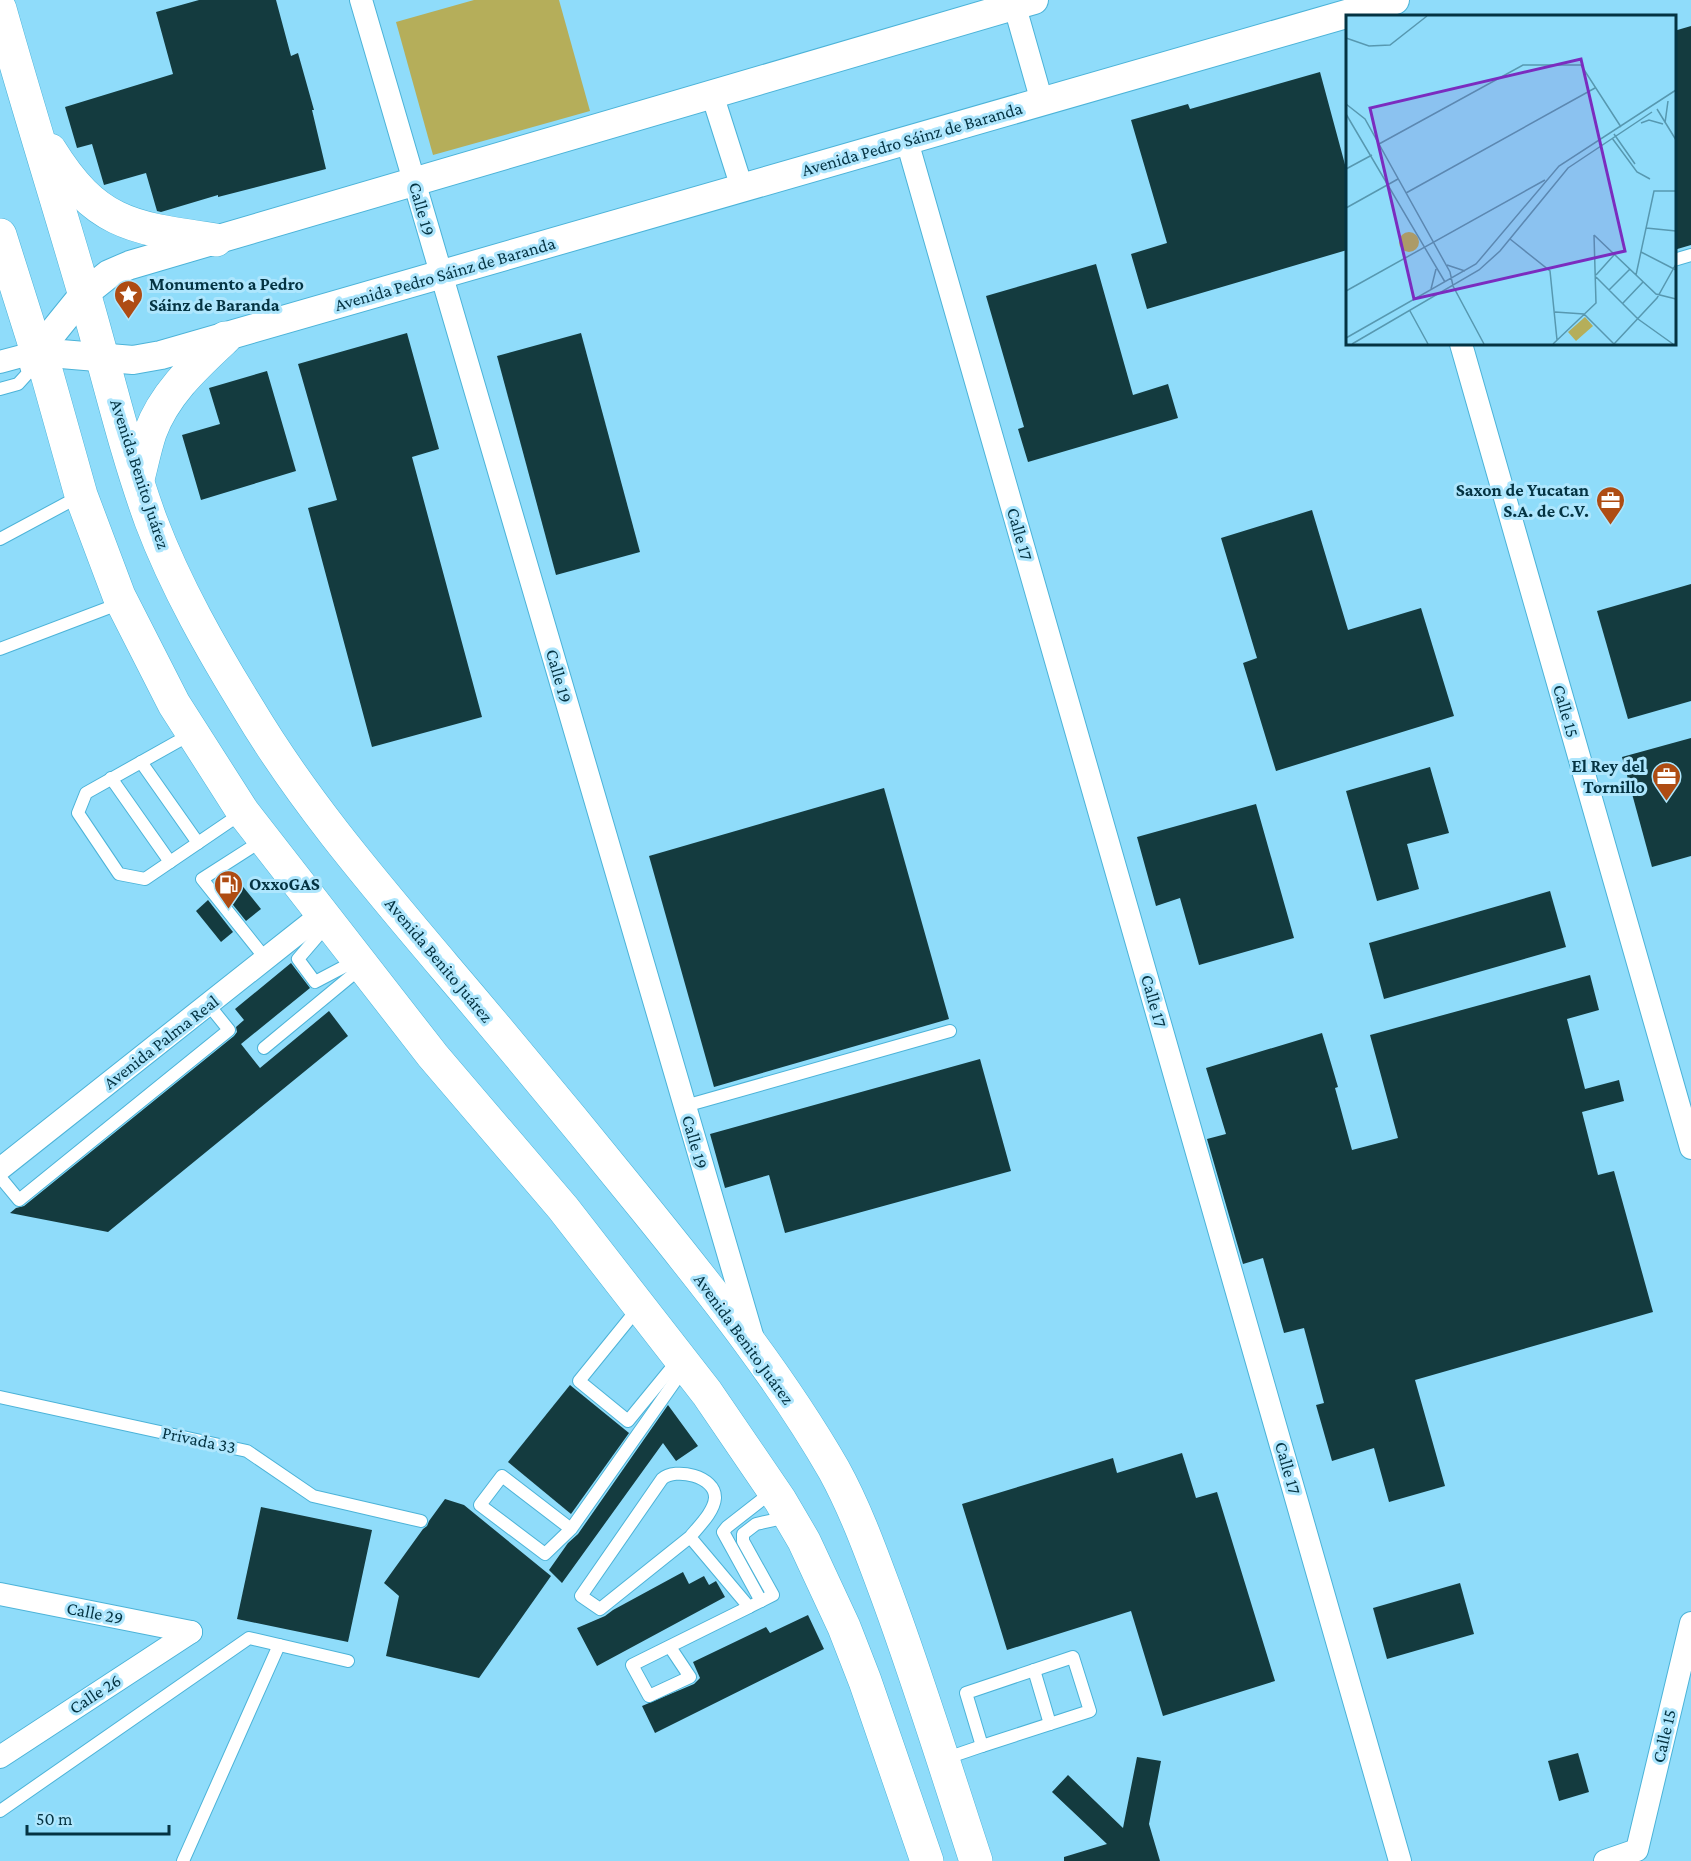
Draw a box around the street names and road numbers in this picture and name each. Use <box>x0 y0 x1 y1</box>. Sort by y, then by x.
street label: Avenida Pedro Sáinz de Baranda <box>799 98 1025 180</box>
street label: Calle 19 <box>405 180 439 238</box>
street label: Avenida Pedro Sáinz de Baranda <box>332 233 558 315</box>
street label: Avenida Benito Juárez <box>106 396 174 552</box>
street label: Calle 17 <box>1003 505 1037 563</box>
street label: Calle 19 <box>542 647 576 705</box>
street label: Calle 15 <box>1549 682 1583 740</box>
street label: Avenida Benito Juárez <box>381 894 497 1027</box>
street label: Calle 17 <box>1137 972 1171 1030</box>
street label: Avenida Palma Real <box>100 991 223 1093</box>
street label: Calle 19 <box>678 1113 712 1171</box>
street label: Avenida Benito Juárez <box>690 1270 798 1409</box>
street label: Privada 33 <box>160 1422 238 1458</box>
street label: Calle 17 <box>1271 1439 1305 1497</box>
street label: Calle 29 <box>65 1598 125 1628</box>
street label: Calle 26 <box>66 1670 124 1718</box>
street label: Calle 15 <box>1648 1707 1680 1765</box>

